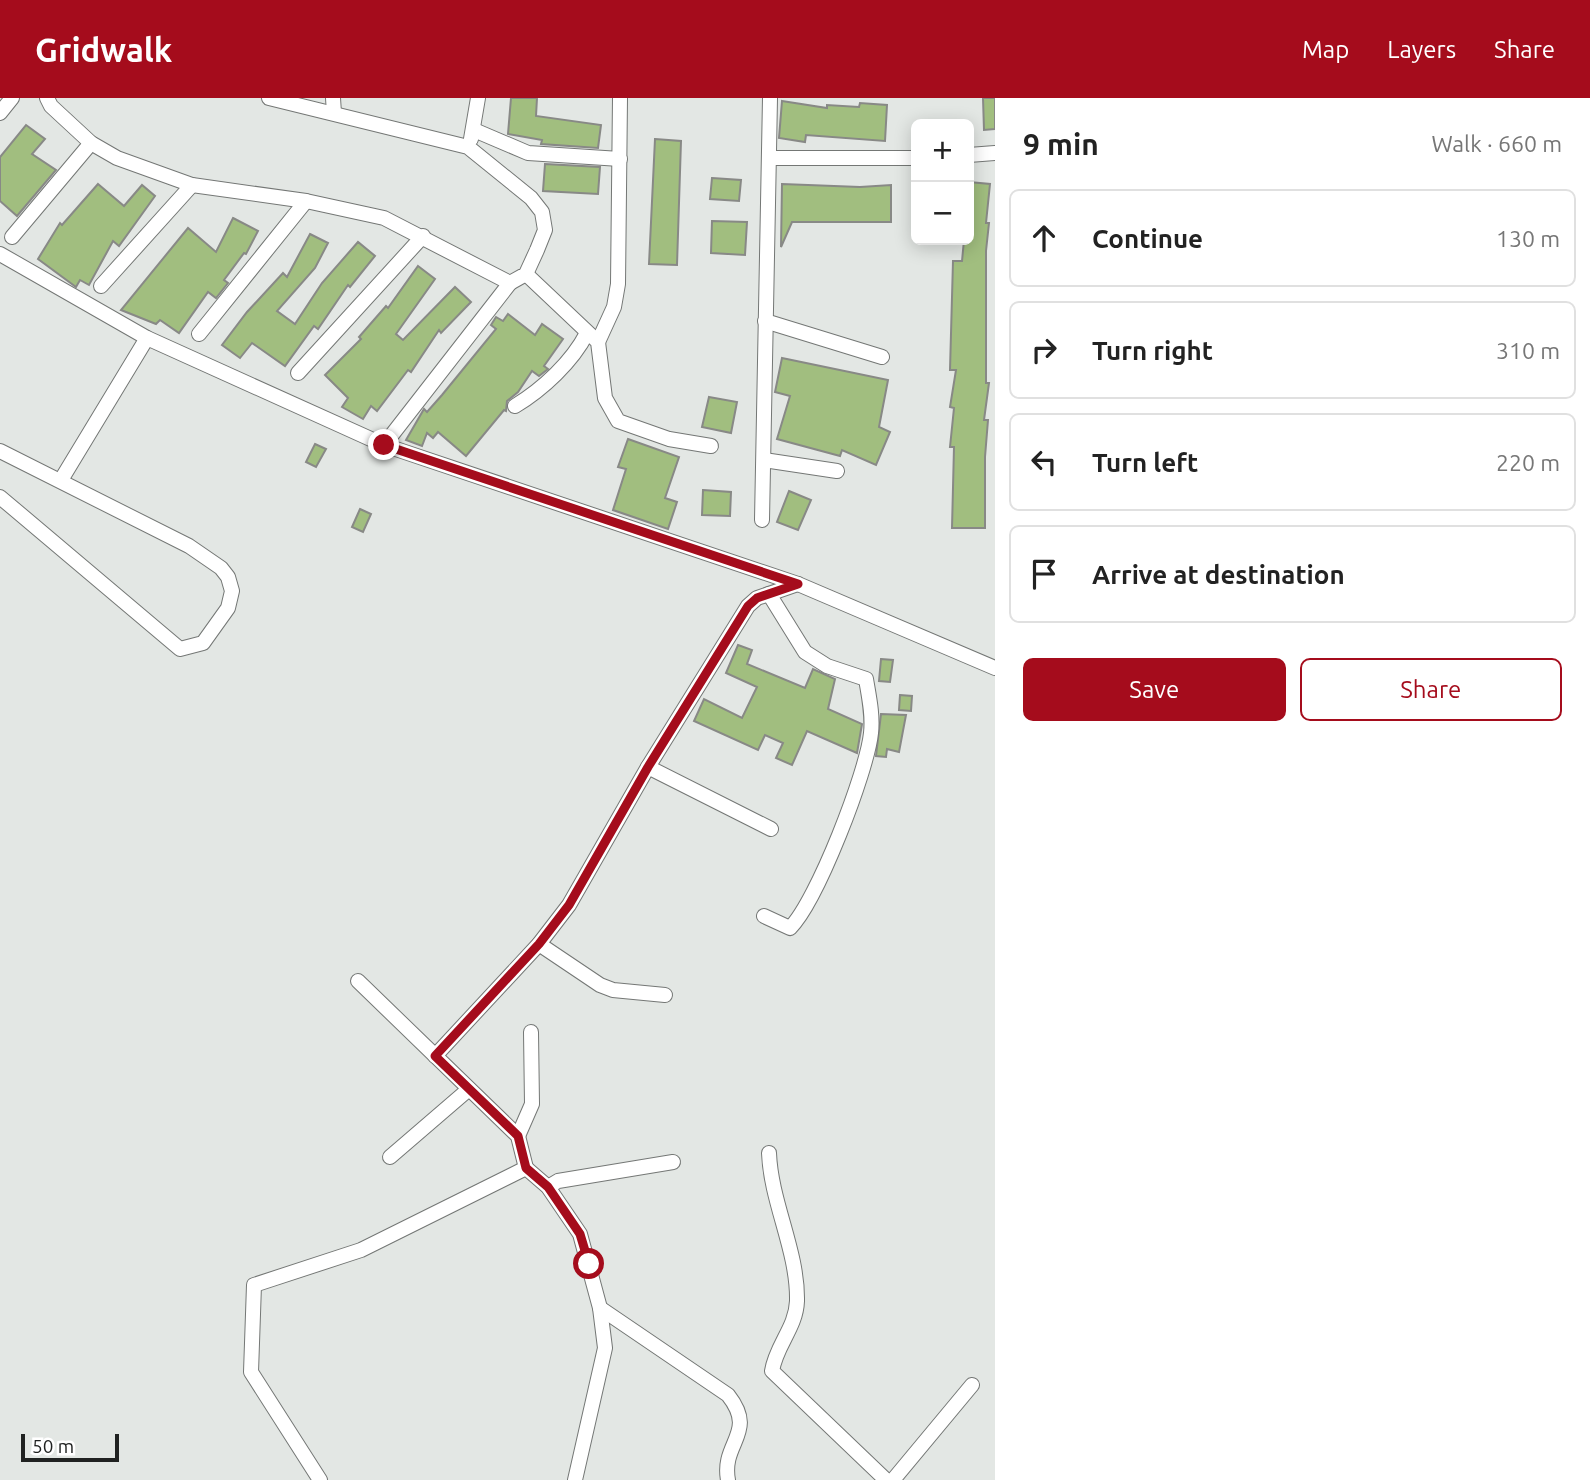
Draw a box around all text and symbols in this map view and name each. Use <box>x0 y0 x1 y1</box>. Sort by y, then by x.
text: Gridwalk <box>35 31 172 68</box>
text: Map <box>1302 36 1349 63</box>
text: Layers <box>1387 36 1456 63</box>
text: Share <box>1494 36 1555 63</box>
map controls <box>911 119 974 245</box>
button: + <box>911 119 974 182</box>
text: 9 min <box>1023 127 1099 161</box>
text: Walk · 660 m <box>1431 131 1562 156</box>
button: − <box>911 182 974 245</box>
icon: ahead <box>1025 219 1063 257</box>
text: Continue <box>1092 224 1203 253</box>
text: 130 m <box>1496 226 1560 251</box>
icon: right <box>1025 331 1063 369</box>
text: Turn right <box>1092 336 1213 365</box>
text: 310 m <box>1496 338 1560 363</box>
route end <box>368 429 399 460</box>
icon: left <box>1025 443 1063 481</box>
text: Turn left <box>1092 448 1198 477</box>
text: 220 m <box>1496 450 1560 475</box>
icon: arrive <box>1025 555 1063 593</box>
text: Arrive at destination <box>1092 560 1345 589</box>
button: Save <box>1023 658 1286 721</box>
button: Share <box>1300 658 1562 721</box>
route start <box>573 1248 604 1279</box>
scale bar <box>21 1431 119 1463</box>
text: 50 m <box>32 1435 74 1457</box>

